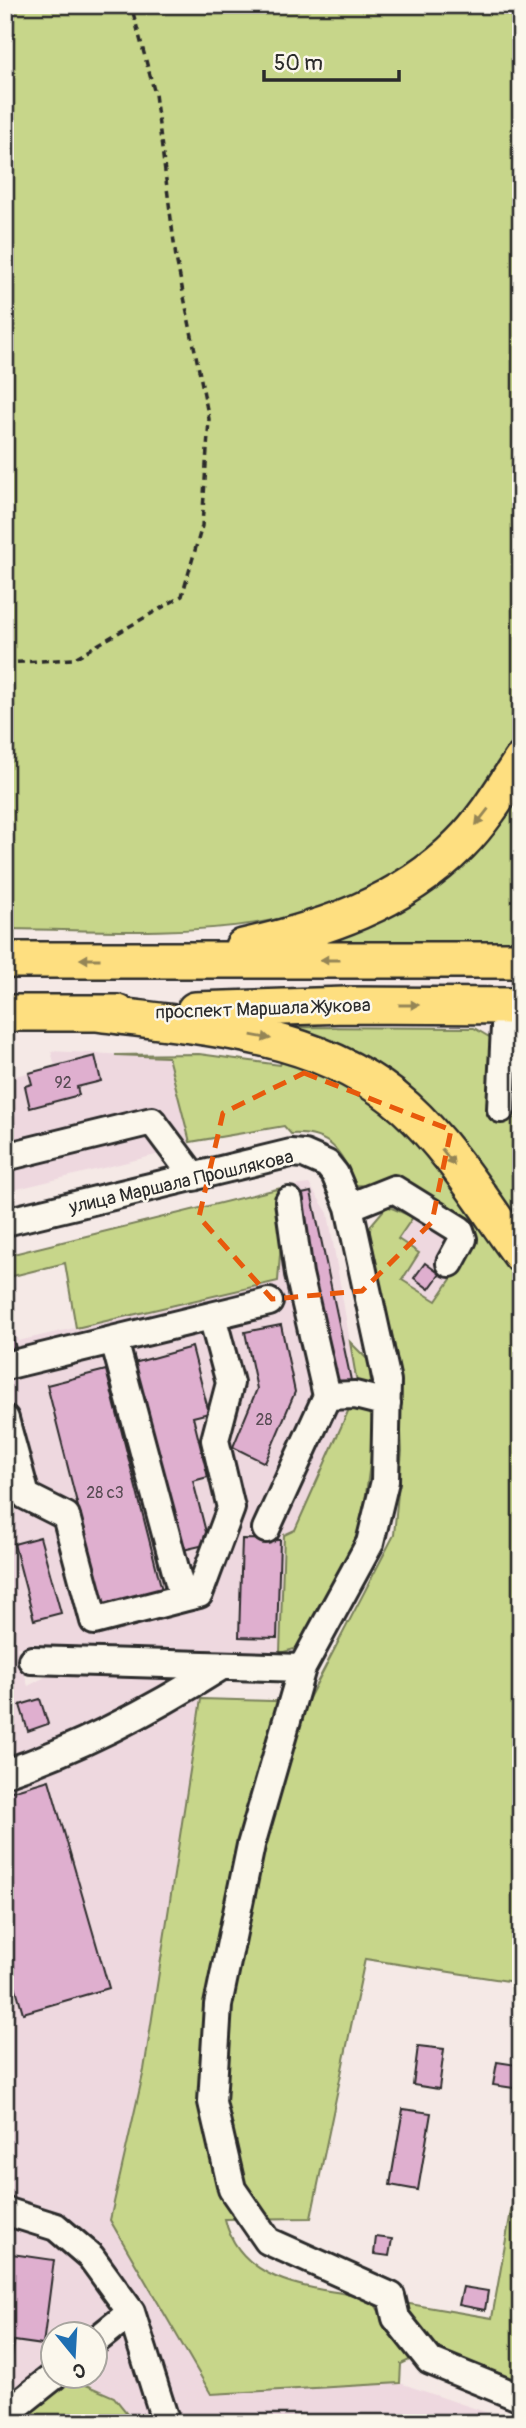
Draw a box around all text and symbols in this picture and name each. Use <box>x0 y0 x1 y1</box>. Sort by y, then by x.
scale bar <box>264 38 398 82</box>
text: 50 m <box>274 50 323 77</box>
one-way arrow <box>474 808 489 826</box>
one-way arrow <box>78 953 100 965</box>
one-way arrow <box>319 954 341 966</box>
street label: проспект Маршала Жукова <box>155 993 371 1025</box>
one-way arrow <box>399 999 421 1011</box>
one-way arrow <box>250 1032 272 1043</box>
house number: 92 <box>54 1073 72 1093</box>
street label: улица Маршала Прошлякова <box>66 1144 296 1220</box>
one-way arrow <box>440 1147 455 1165</box>
house number: 28 <box>255 1410 273 1430</box>
house number: 28 с3 <box>86 1483 124 1503</box>
north arrow <box>38 2320 108 2390</box>
text: С <box>69 2357 88 2384</box>

